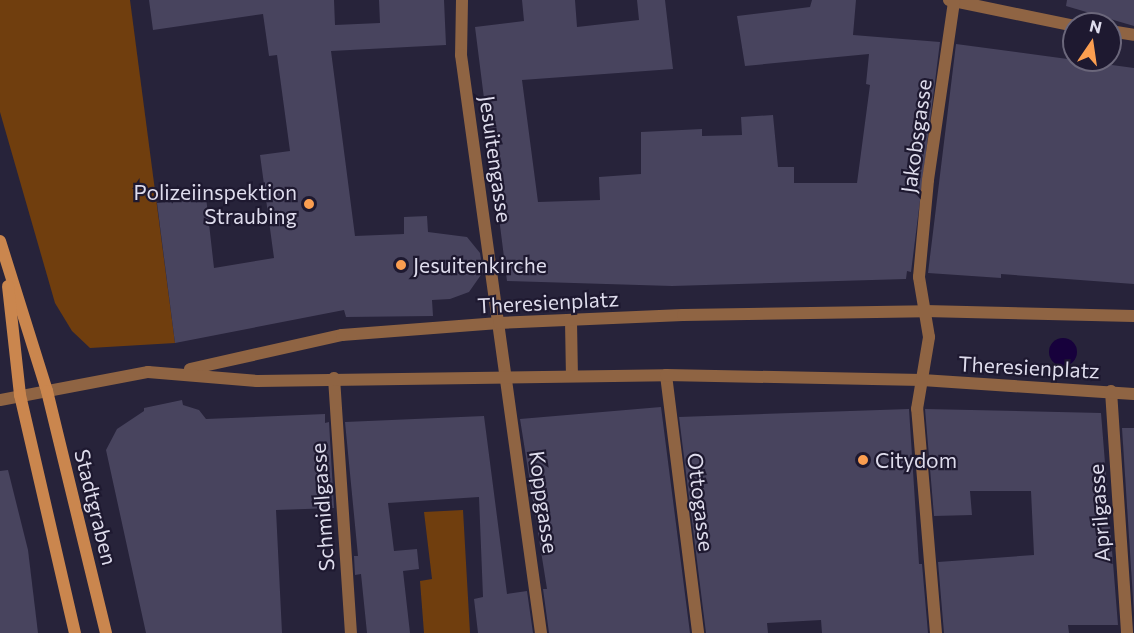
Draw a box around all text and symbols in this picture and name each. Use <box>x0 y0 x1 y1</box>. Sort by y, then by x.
north arrow <box>1062 12 1122 72</box>
text: N <box>1088 15 1104 37</box>
street label: Jakobsgasse <box>896 77 936 195</box>
street label: Jesuitengasse <box>475 94 517 224</box>
place label: Polizeiinspektion Straubing <box>134 179 297 229</box>
marker: Polizeiinspektion Straubing <box>302 197 316 211</box>
place label: Jesuitenkirche <box>413 252 547 278</box>
marker: Jesuitenkirche <box>394 258 408 272</box>
street label: Theresienplatz <box>477 286 619 318</box>
street label: Theresienplatz <box>958 351 1100 383</box>
street label: Schmidlgasse <box>305 442 339 572</box>
street label: Stadtgraben <box>69 446 123 568</box>
place label: Citydom <box>875 447 957 473</box>
street label: Koppgasse <box>524 449 564 555</box>
street label: Ottogasse <box>682 451 720 553</box>
marker: Citydom <box>856 453 870 467</box>
street label: Aprilgasse <box>1083 463 1115 563</box>

